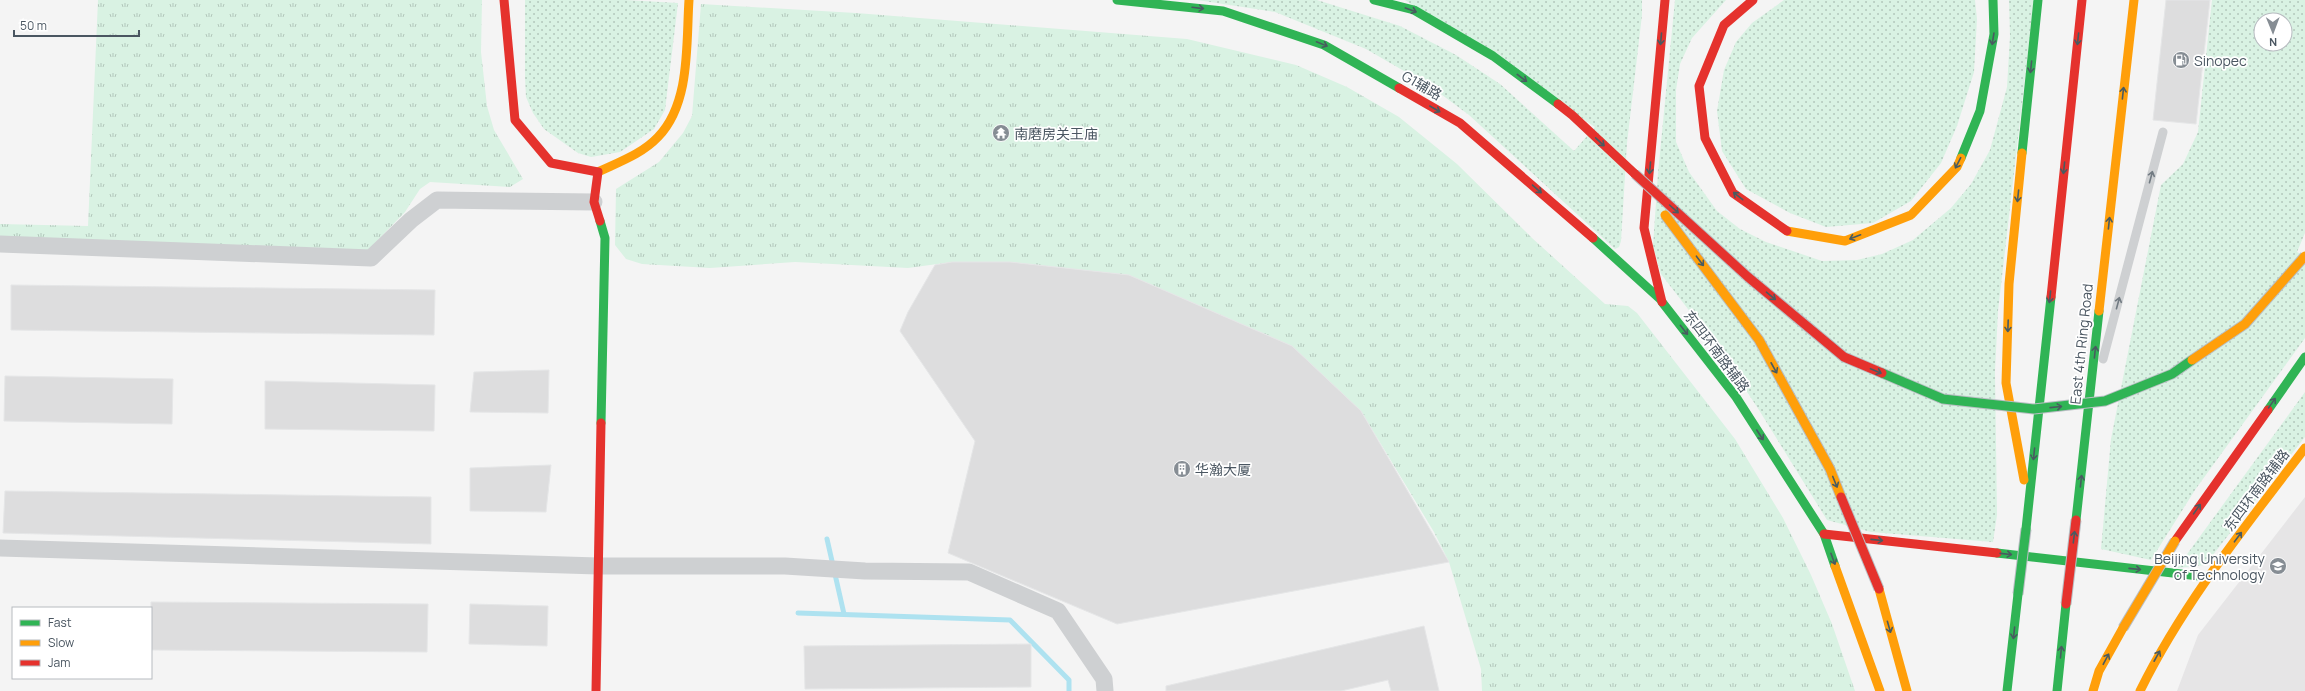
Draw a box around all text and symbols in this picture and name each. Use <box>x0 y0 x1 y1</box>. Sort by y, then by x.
one-way arrow <box>1191 5 1204 12</box>
one-way arrow <box>1405 7 1418 14</box>
scale bar <box>14 12 139 38</box>
north arrow <box>2253 12 2293 52</box>
text: 50 m <box>20 17 47 34</box>
one-way arrow <box>1658 32 1665 45</box>
one-way arrow <box>1989 32 1997 45</box>
one-way arrow <box>2074 32 2082 45</box>
text: N <box>2269 35 2277 50</box>
one-way arrow <box>1315 41 1327 49</box>
fuel station icon: Sinopec <box>2171 50 2191 70</box>
place label: Sinopec <box>2194 51 2247 70</box>
one-way arrow <box>2028 60 2035 73</box>
street label: G1辅路 <box>1398 66 1446 104</box>
one-way arrow <box>1516 74 1527 82</box>
one-way arrow <box>2119 87 2127 100</box>
one-way arrow <box>1429 105 1441 113</box>
temple icon: 南磨房关王庙 <box>991 123 1011 143</box>
place label: 南磨房关王庙 <box>1014 124 1098 143</box>
one-way arrow <box>1595 137 1606 146</box>
one-way arrow <box>1954 157 1961 169</box>
one-way arrow <box>1646 161 1653 174</box>
one-way arrow <box>2060 161 2068 174</box>
one-way arrow <box>2148 171 2156 184</box>
one-way arrow <box>1531 184 1541 193</box>
one-way arrow <box>2014 189 2022 202</box>
one-way arrow <box>1733 192 1744 200</box>
one-way arrow <box>1669 205 1679 214</box>
one-way arrow <box>2105 217 2113 230</box>
one-way arrow <box>1850 233 1862 241</box>
one-way arrow <box>1696 255 1704 266</box>
street label: East 4th Ring Road <box>2065 283 2097 405</box>
one-way arrow <box>2047 290 2054 303</box>
one-way arrow <box>1765 292 1776 300</box>
one-way arrow <box>2115 297 2122 310</box>
street label: 东四环南路辅路 <box>1680 306 1754 396</box>
one-way arrow <box>2004 319 2012 332</box>
one-way arrow <box>1680 324 1688 335</box>
one-way arrow <box>2091 346 2098 359</box>
one-way arrow <box>1771 361 1778 373</box>
one-way arrow <box>1870 367 1882 375</box>
one-way arrow <box>2268 398 2276 409</box>
one-way arrow <box>2049 403 2062 410</box>
one-way arrow <box>1757 429 1765 441</box>
street label: 东四环南路辅路 <box>2219 445 2293 535</box>
one-way arrow <box>2030 447 2037 460</box>
building icon: 华瀚大厦 <box>1172 459 1192 479</box>
place label: 华瀚大厦 <box>1195 460 1251 479</box>
one-way arrow <box>2077 475 2084 488</box>
one-way arrow <box>1832 476 1840 488</box>
one-way arrow <box>2193 504 2201 515</box>
one-way arrow <box>2070 531 2078 544</box>
one-way arrow <box>2234 532 2243 543</box>
one-way arrow <box>1870 536 1883 544</box>
place label: Beijing University of Technology <box>2154 549 2266 584</box>
one-way arrow <box>1999 551 2012 558</box>
one-way arrow <box>1830 552 1838 564</box>
school or university icon: Beijing University of Technology <box>2268 556 2288 576</box>
one-way arrow <box>2128 565 2141 573</box>
legend <box>12 607 152 679</box>
text: Fast <box>48 614 72 631</box>
one-way arrow <box>1886 620 1893 633</box>
one-way arrow <box>2010 626 2018 639</box>
text: Slow <box>48 634 74 651</box>
one-way arrow <box>2057 646 2065 659</box>
one-way arrow <box>2153 650 2161 662</box>
one-way arrow <box>2103 653 2110 665</box>
text: Jam <box>48 654 70 671</box>

